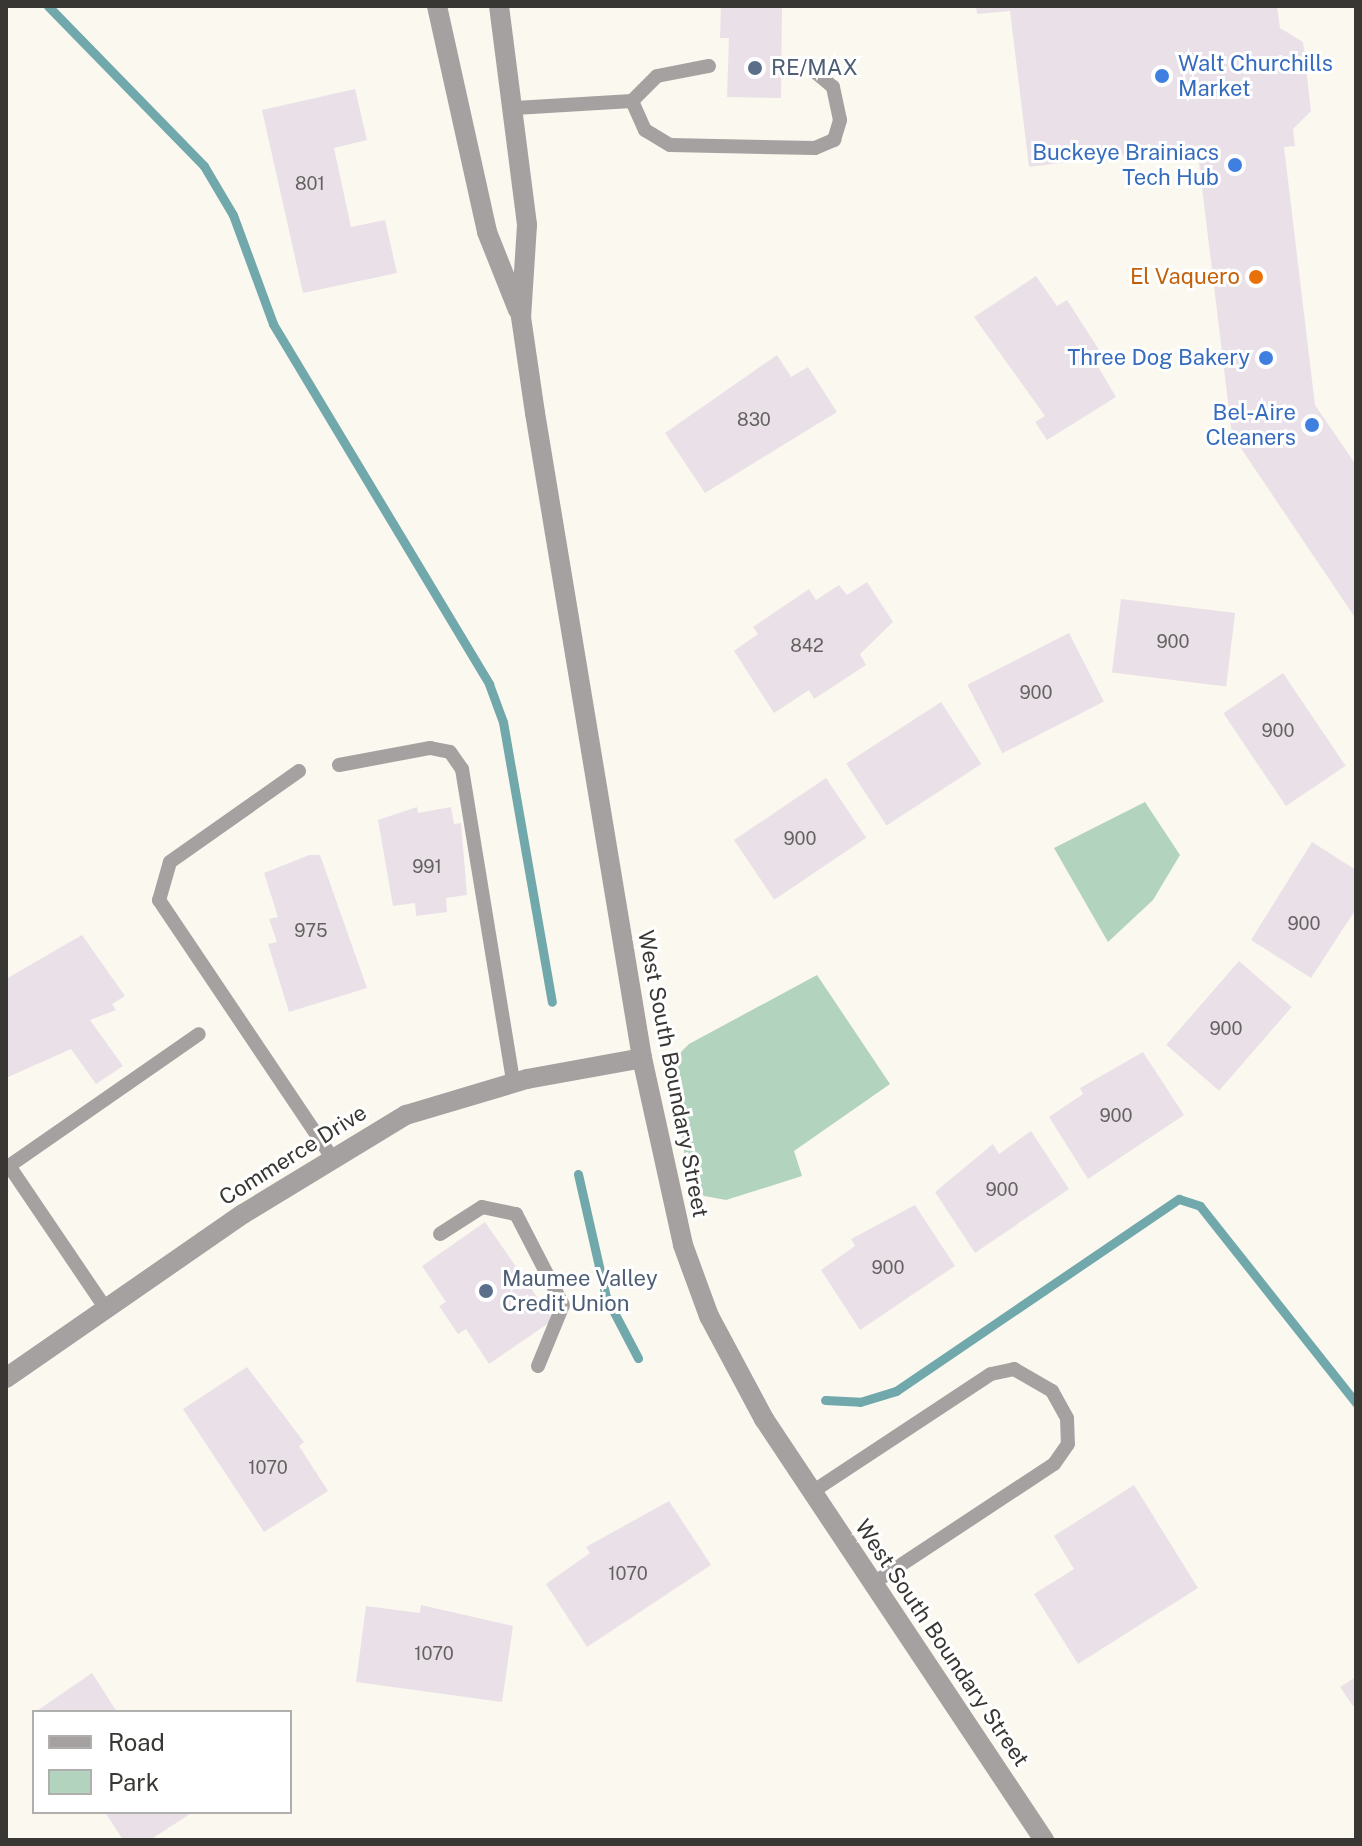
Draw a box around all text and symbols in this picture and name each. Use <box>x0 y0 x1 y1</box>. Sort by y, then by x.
place label: Walt Churchills Market <box>1178 50 1333 102</box>
place label: RE/MAX <box>771 55 858 81</box>
marker: RE/MAX <box>746 59 764 77</box>
marker: Walt Churchills Market <box>1153 67 1171 85</box>
place label: Buckeye Brainiacs Tech Hub <box>1032 139 1219 190</box>
marker: Buckeye Brainiacs Tech Hub <box>1226 156 1244 174</box>
house number: 801 <box>295 173 325 195</box>
place label: El Vaquero <box>1129 264 1240 290</box>
marker: El Vaquero <box>1247 268 1265 286</box>
place label: Three Dog Bakery <box>1067 345 1250 371</box>
marker: Three Dog Bakery <box>1257 349 1275 367</box>
place label: Bel-Aire Cleaners <box>1205 399 1296 450</box>
house number: 830 <box>737 409 771 431</box>
marker: Bel-Aire Cleaners <box>1303 416 1321 434</box>
house number: 900 <box>1156 631 1190 653</box>
house number: 842 <box>790 635 824 657</box>
house number: 900 <box>1019 682 1053 704</box>
house number: 900 <box>1261 720 1295 742</box>
house number: 900 <box>783 828 817 850</box>
house number: 991 <box>412 856 442 878</box>
house number: 900 <box>1287 913 1321 935</box>
house number: 975 <box>294 920 328 942</box>
street label: West South Boundary Street <box>632 928 714 1220</box>
house number: 900 <box>1209 1018 1243 1040</box>
street label: Commerce Drive <box>214 1099 372 1211</box>
house number: 900 <box>1099 1105 1133 1127</box>
house number: 900 <box>985 1179 1019 1201</box>
house number: 900 <box>871 1257 905 1279</box>
place label: Maumee Valley Credit Union <box>502 1265 658 1316</box>
marker: Maumee Valley Credit Union <box>477 1282 495 1300</box>
house number: 1070 <box>248 1457 288 1479</box>
street label: West South Boundary Street <box>849 1515 1035 1771</box>
house number: 1070 <box>608 1563 648 1585</box>
house number: 1070 <box>414 1643 454 1665</box>
legend <box>32 1710 292 1814</box>
text: Road <box>108 1728 165 1756</box>
text: Park <box>108 1768 159 1796</box>

